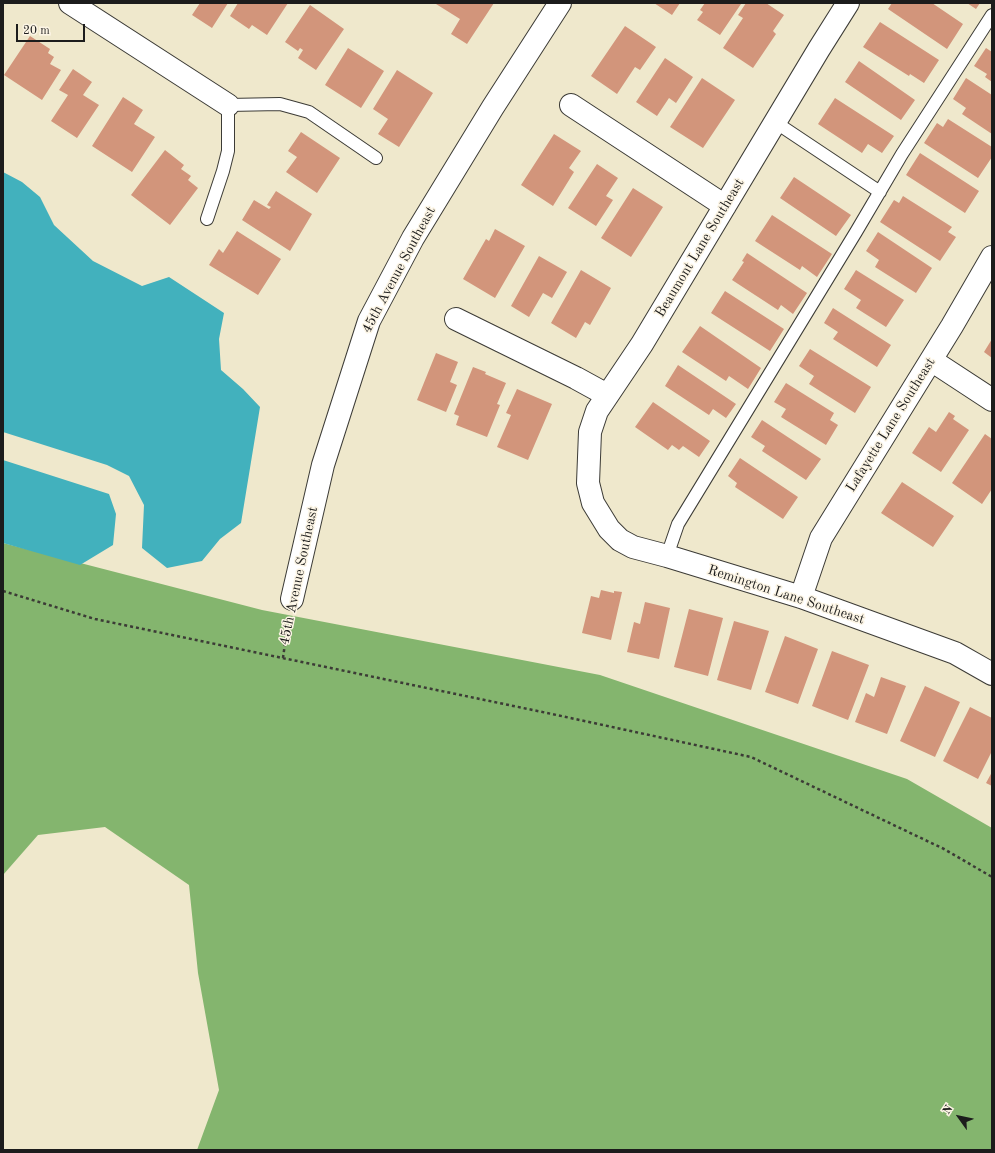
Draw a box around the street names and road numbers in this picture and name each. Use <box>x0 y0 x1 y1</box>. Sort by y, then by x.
street label: Beaumont Lane Southeast <box>652 175 748 321</box>
street label: 45th Avenue Southeast <box>358 204 440 336</box>
street label: Lafayette Lane Southeast <box>843 355 939 495</box>
street label: 45th Avenue Southeast <box>276 505 322 647</box>
street label: Remington Lane Southeast <box>705 562 867 628</box>

